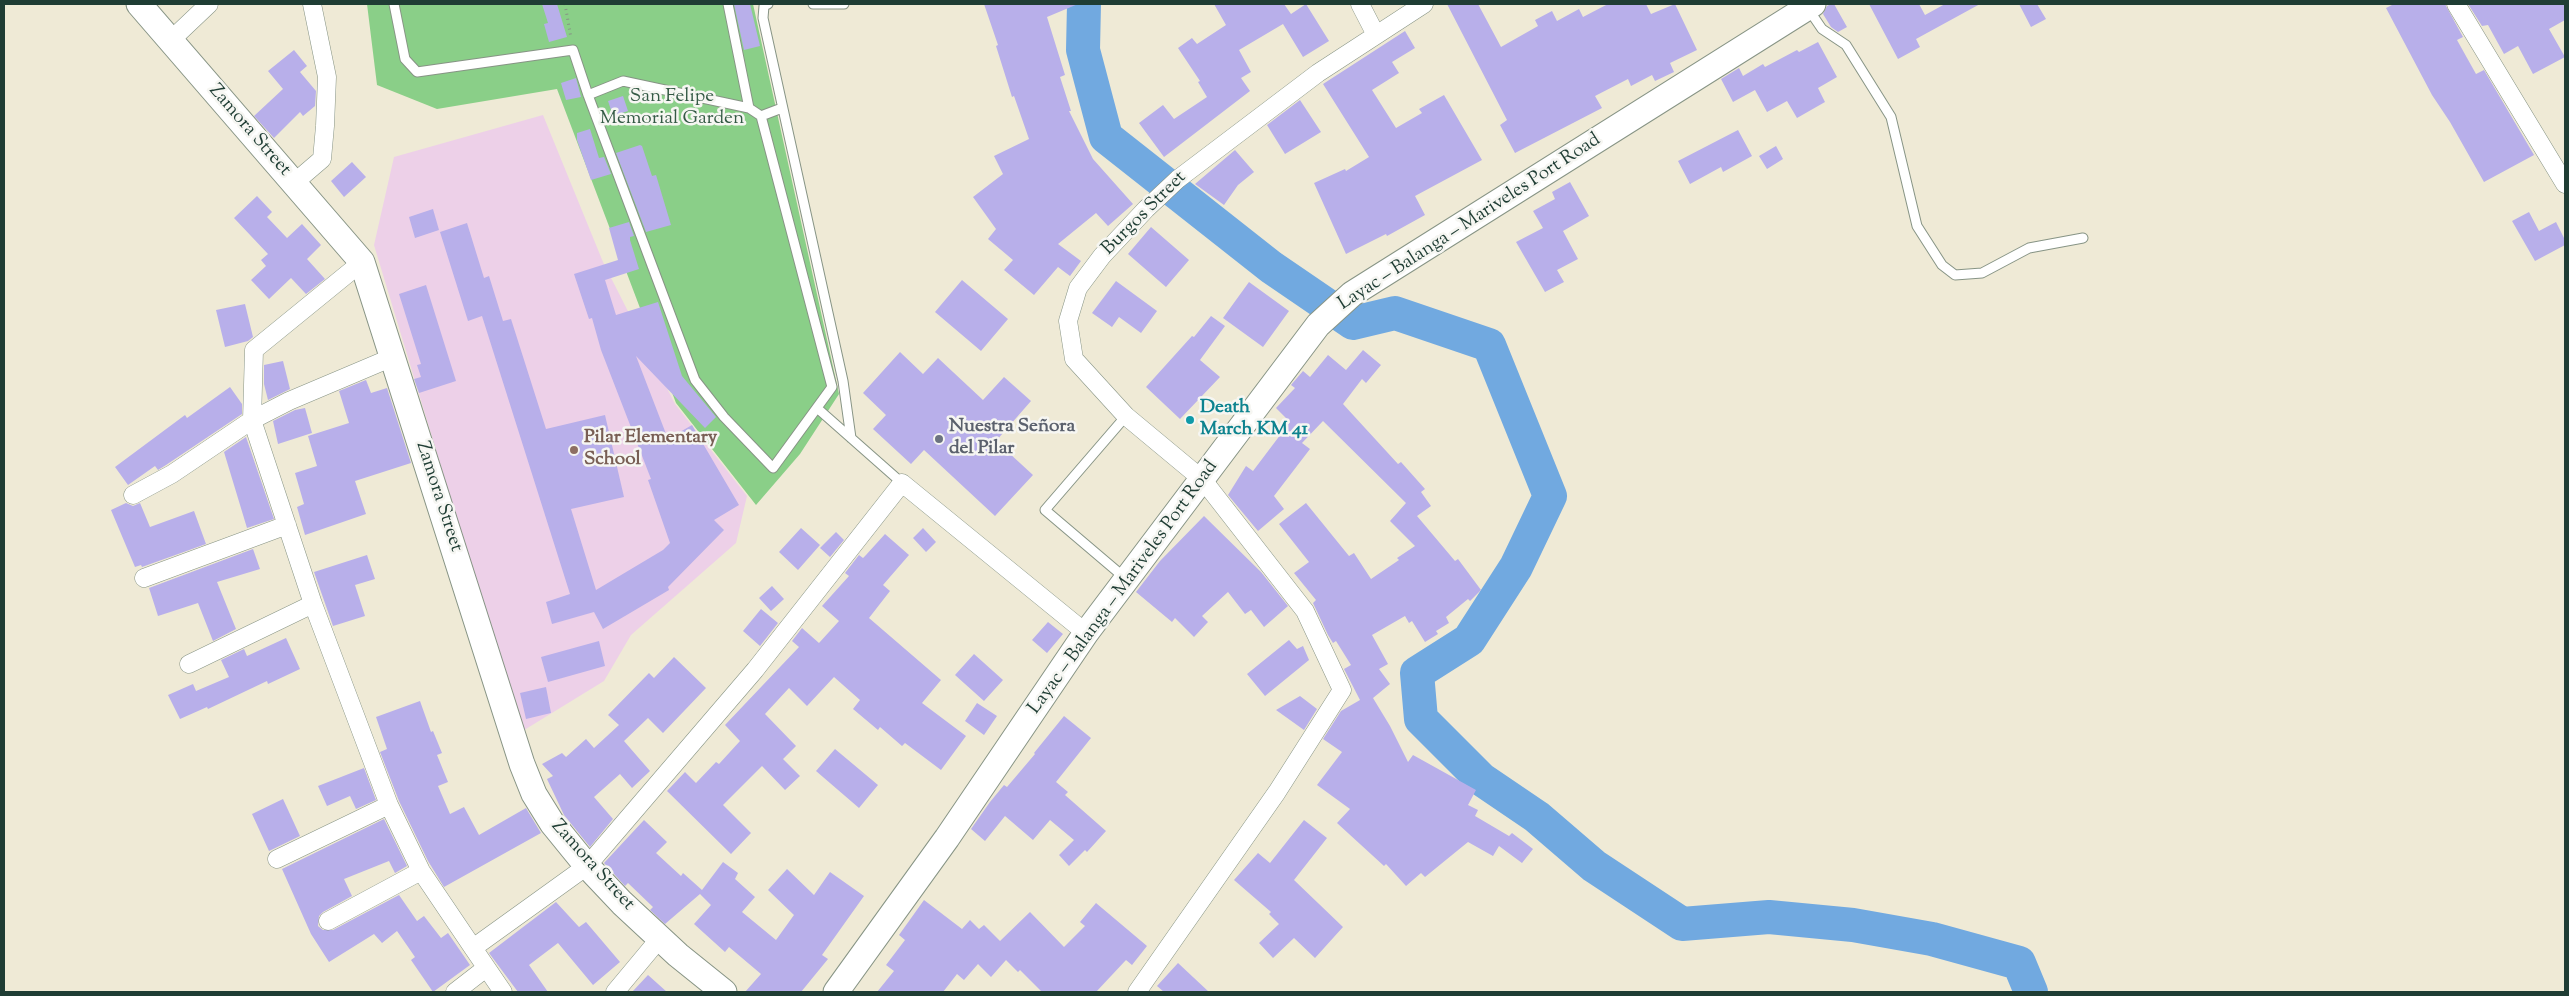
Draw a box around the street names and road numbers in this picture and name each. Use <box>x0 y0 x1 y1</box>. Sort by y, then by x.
street label: Zamora Street <box>203 80 295 182</box>
street label: Layac – Balanga – Mariveles Port Road <box>1335 130 1605 316</box>
street label: Burgos Street <box>1098 167 1192 261</box>
street label: Zamora Street <box>409 439 467 555</box>
street label: Layac – Balanga – Mariveles Port Road <box>1024 457 1224 719</box>
street label: Zamora Street <box>545 816 639 916</box>

